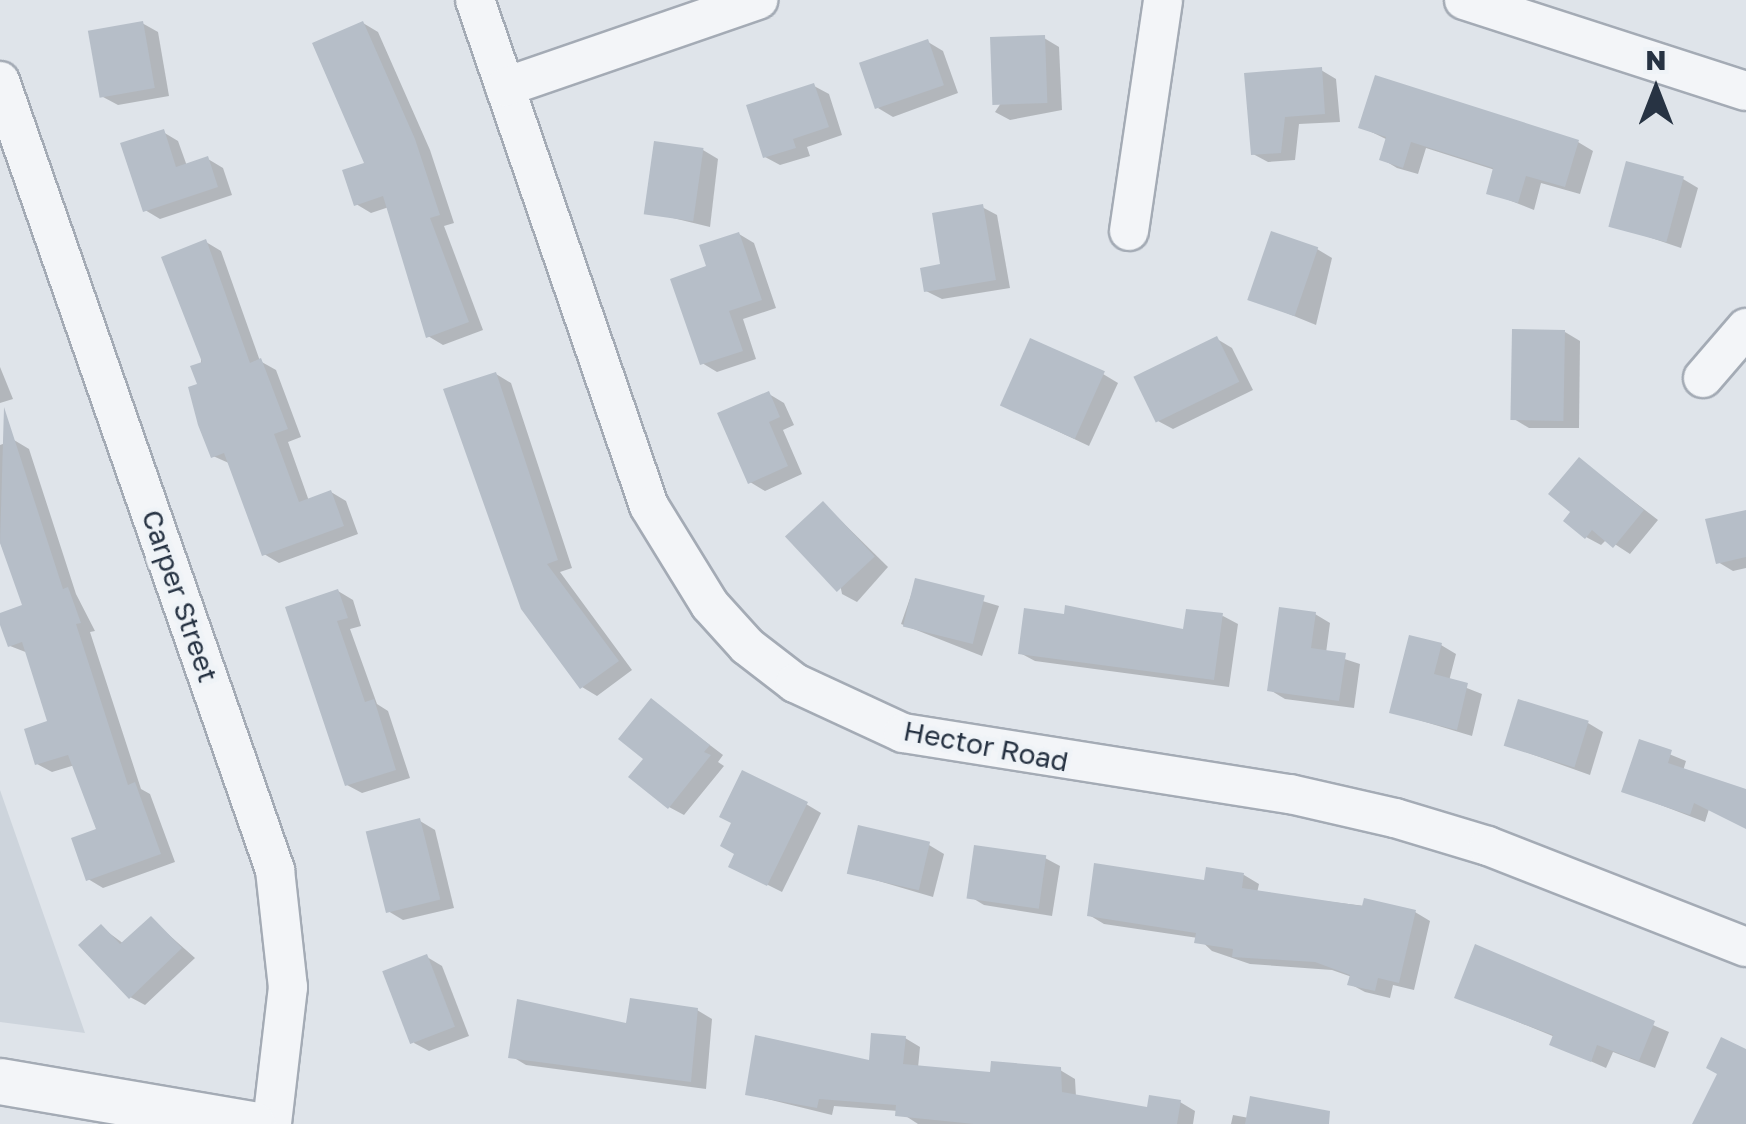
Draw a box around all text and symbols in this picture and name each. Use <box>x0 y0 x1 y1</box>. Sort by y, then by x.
north arrow <box>1606 40 1706 140</box>
text: N <box>1645 43 1667 76</box>
street label: Carper Street <box>135 505 225 687</box>
street label: Hector Road <box>901 714 1071 778</box>

